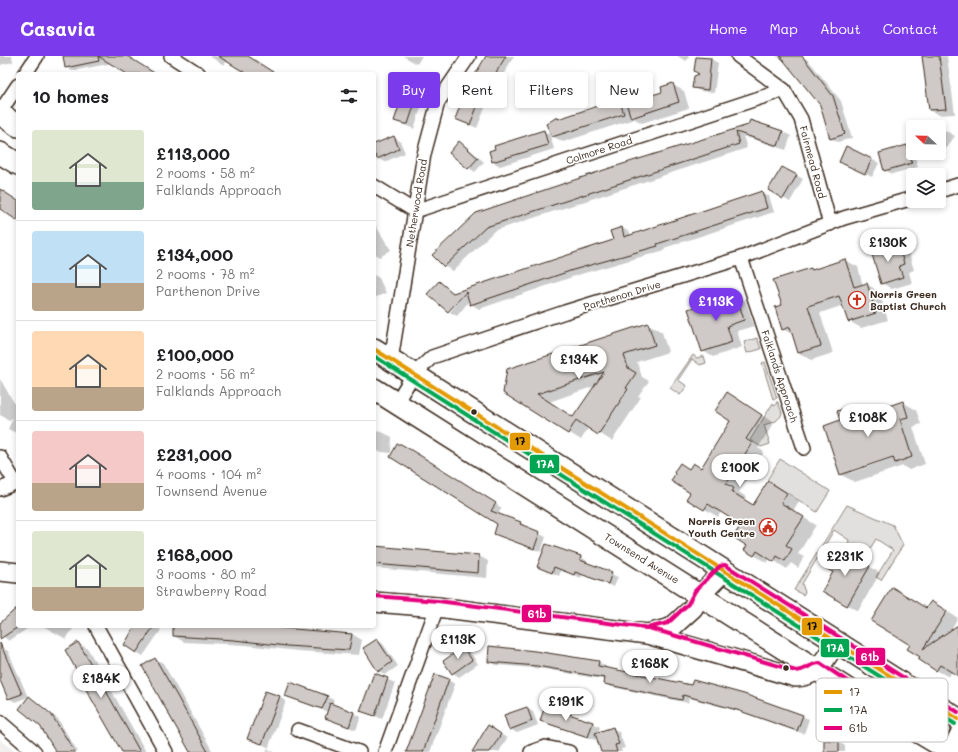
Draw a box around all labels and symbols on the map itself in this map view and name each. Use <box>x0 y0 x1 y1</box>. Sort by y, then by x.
north arrow <box>906 120 946 160</box>
street label: Fairmead Road <box>797 124 829 200</box>
street label: Colmore Road <box>564 133 634 167</box>
street label: Netherwood Road <box>402 158 430 248</box>
pin: £130K <box>860 229 916 263</box>
street label: Parthenon Drive <box>582 277 662 313</box>
place label: Norris Green Baptist Church <box>870 287 946 313</box>
pin: £113K <box>688 288 744 322</box>
church icon: Norris Green Baptist Church <box>847 290 867 310</box>
street label: Falklands Approach <box>758 328 802 424</box>
pin: £134K <box>551 346 607 380</box>
pin: £108K <box>840 404 896 438</box>
unlabelled marker <box>469 407 479 417</box>
line badge: 17 <box>509 432 531 451</box>
text: 17 <box>515 433 526 448</box>
line badge: 17A <box>529 454 560 474</box>
pin: £100K <box>712 454 768 488</box>
text: 17A <box>536 456 555 471</box>
place label: Norris Green Youth Centre <box>688 514 755 540</box>
public building icon: Norris Green Youth Centre <box>758 517 778 537</box>
street label: Townsend Avenue <box>602 529 682 587</box>
pin: £231K <box>817 543 873 577</box>
line badge: 61b <box>521 604 552 623</box>
text: 61b <box>528 606 546 621</box>
line badge: 17 <box>801 617 823 636</box>
text: 17 <box>807 618 818 633</box>
pin: £113K <box>430 626 486 660</box>
line badge: 17A <box>820 638 850 658</box>
text: 17A <box>826 640 845 655</box>
line badge: 61b <box>855 647 886 666</box>
text: 61b <box>861 649 879 664</box>
pin: £168K <box>622 650 678 684</box>
unlabelled marker <box>781 663 791 673</box>
pin: £184K <box>73 665 129 699</box>
legend <box>816 678 948 742</box>
text: 17 <box>849 684 860 699</box>
pin: £191K <box>538 688 594 722</box>
text: 17A <box>849 702 868 717</box>
text: 61b <box>849 720 868 735</box>

